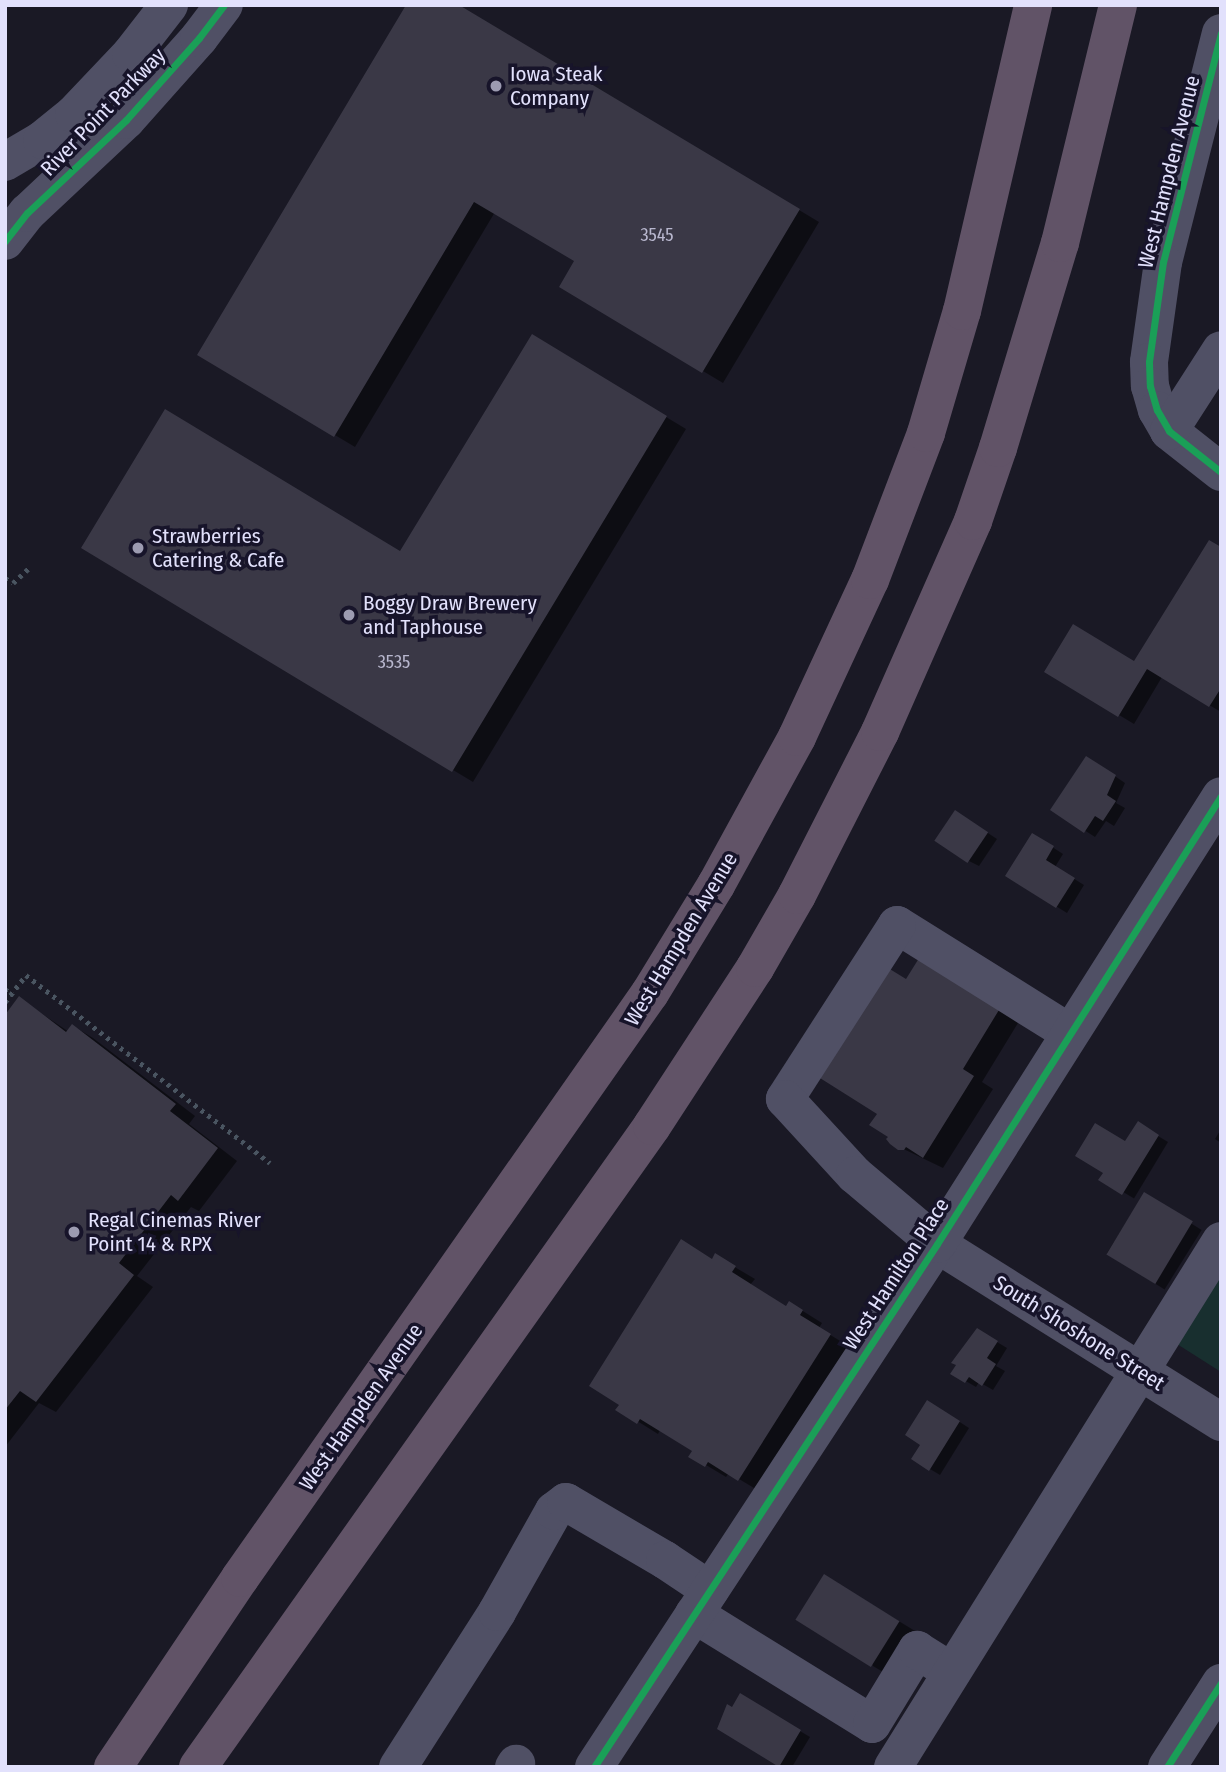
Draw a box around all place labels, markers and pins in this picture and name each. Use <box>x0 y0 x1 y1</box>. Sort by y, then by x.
place label: Iowa Steak Company <box>510 61 602 111</box>
marker: Iowa Steak Company <box>488 78 504 94</box>
place label: Strawberries Catering & Cafe <box>152 523 284 573</box>
marker: Strawberries Catering & Cafe <box>130 540 146 556</box>
place label: Boggy Draw Brewery and Taphouse <box>363 590 537 640</box>
marker: Boggy Draw Brewery and Taphouse <box>341 607 357 623</box>
place label: Regal Cinemas River Point 14 & RPX <box>88 1207 261 1257</box>
marker: Regal Cinemas River Point 14 & RPX <box>66 1224 82 1240</box>

